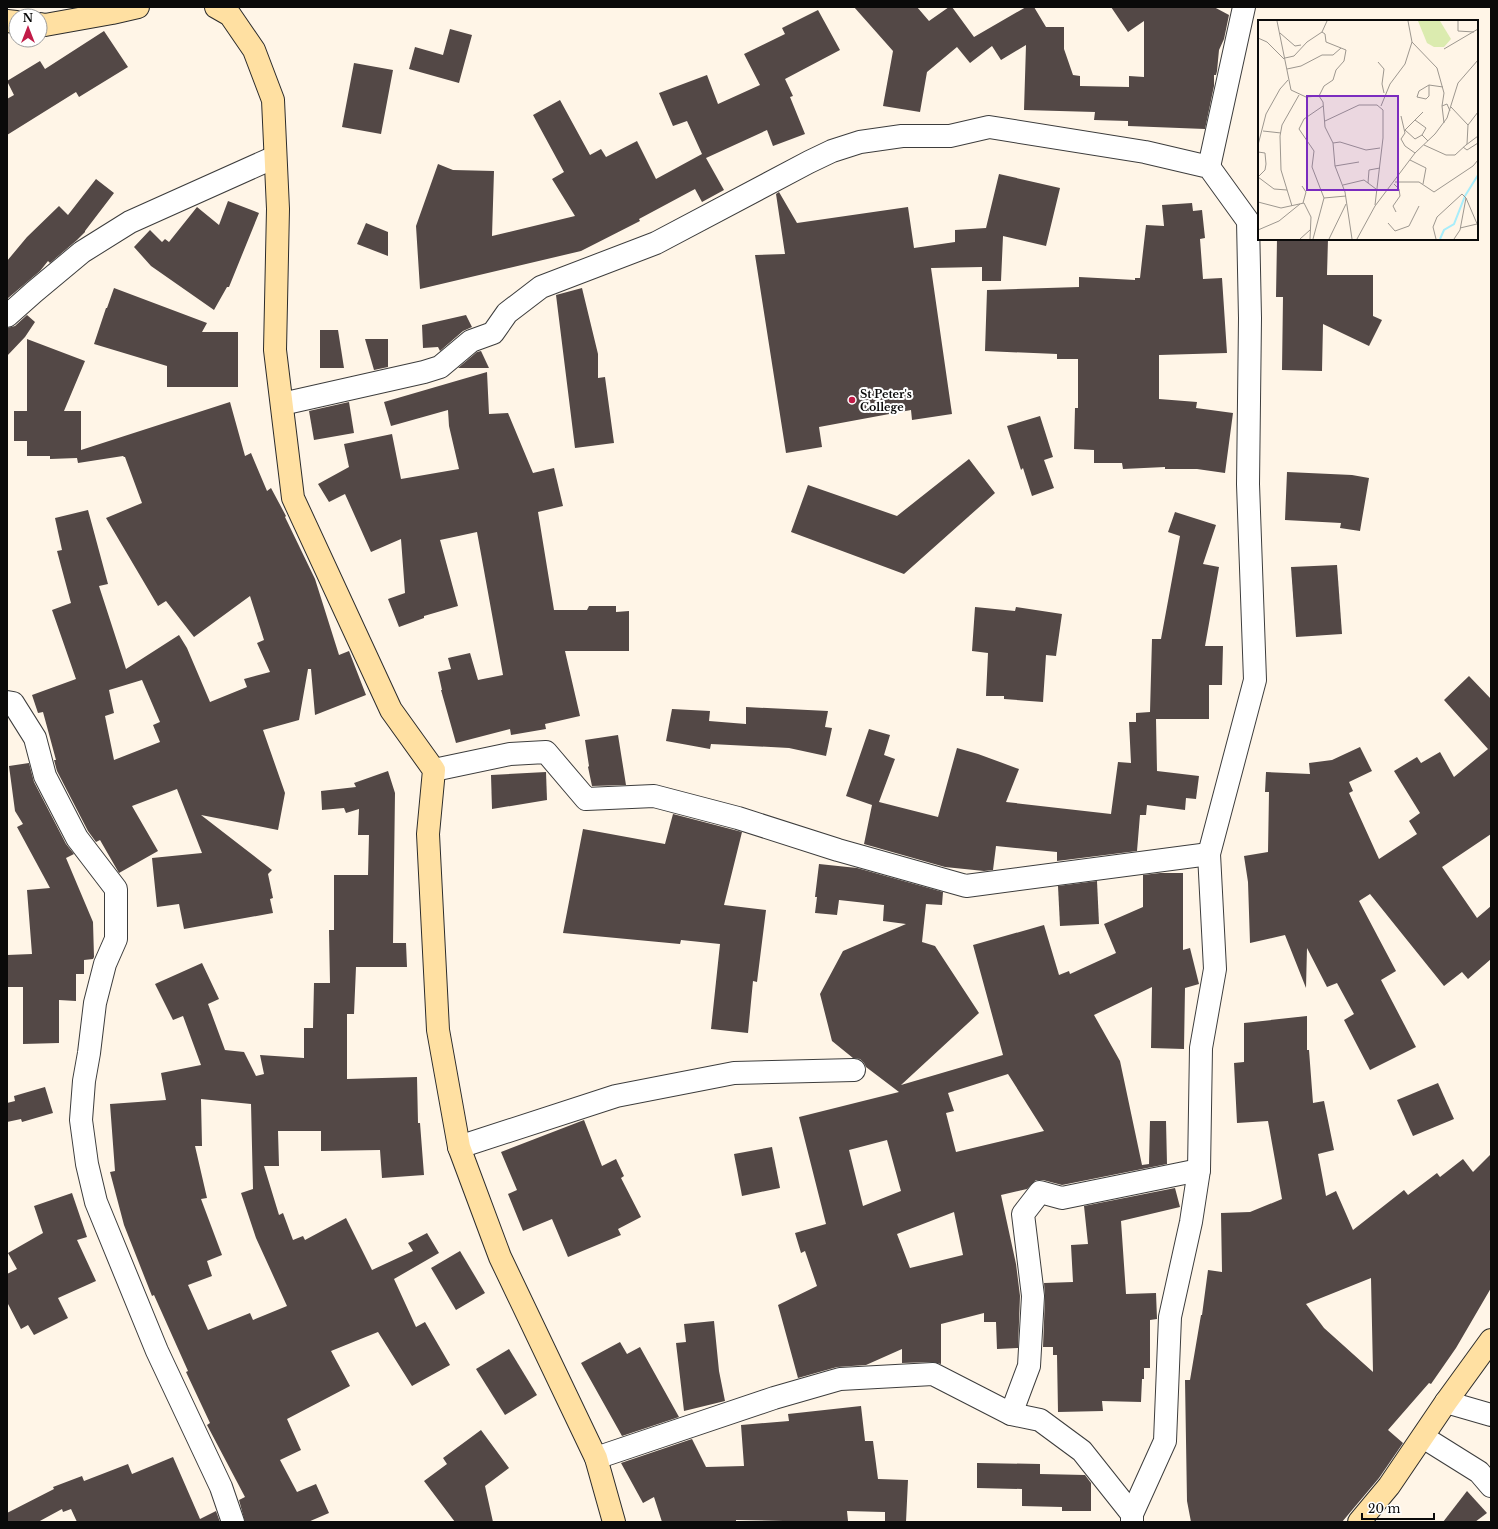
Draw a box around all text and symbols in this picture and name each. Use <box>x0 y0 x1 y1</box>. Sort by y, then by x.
north arrow <box>8 8 48 48</box>
text: N <box>23 11 34 25</box>
inset map <box>1258 20 1478 240</box>
place label: St Peter's College <box>860 387 912 414</box>
marker: St Peter's College <box>847 395 857 405</box>
scale bar <box>1362 1495 1434 1521</box>
text: 20 m <box>1368 1501 1400 1516</box>

